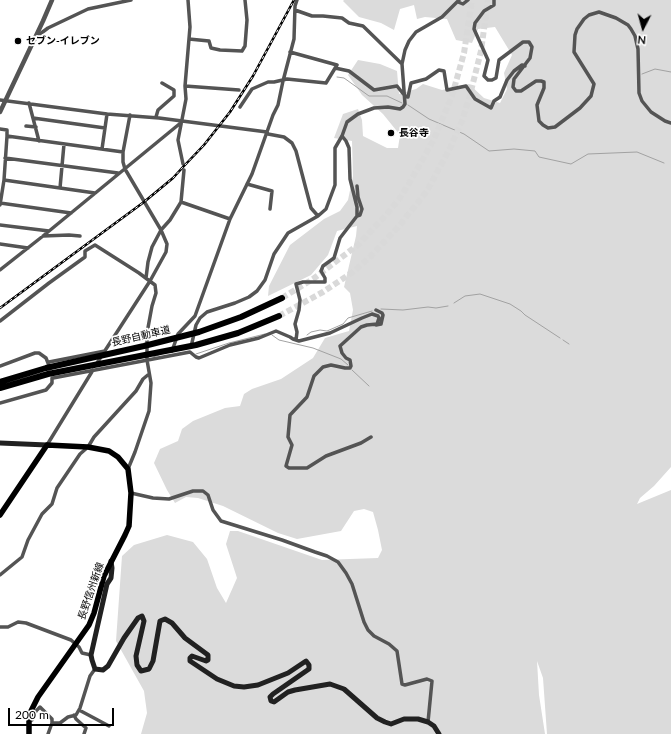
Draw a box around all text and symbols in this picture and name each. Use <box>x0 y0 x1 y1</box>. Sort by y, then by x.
north arrow <box>623 8 663 48</box>
text: N <box>637 34 647 47</box>
place label: セブン-イレブン <box>26 35 100 47</box>
marker: セブン-イレブン <box>13 36 23 46</box>
place label: 長谷寺 <box>399 127 429 139</box>
marker: 長谷寺 <box>386 128 396 138</box>
street label: 長野自動車道 <box>110 323 172 349</box>
street label: 長野信州新線 <box>76 561 106 621</box>
scale bar <box>10 700 116 726</box>
text: 200 m <box>15 707 49 722</box>

